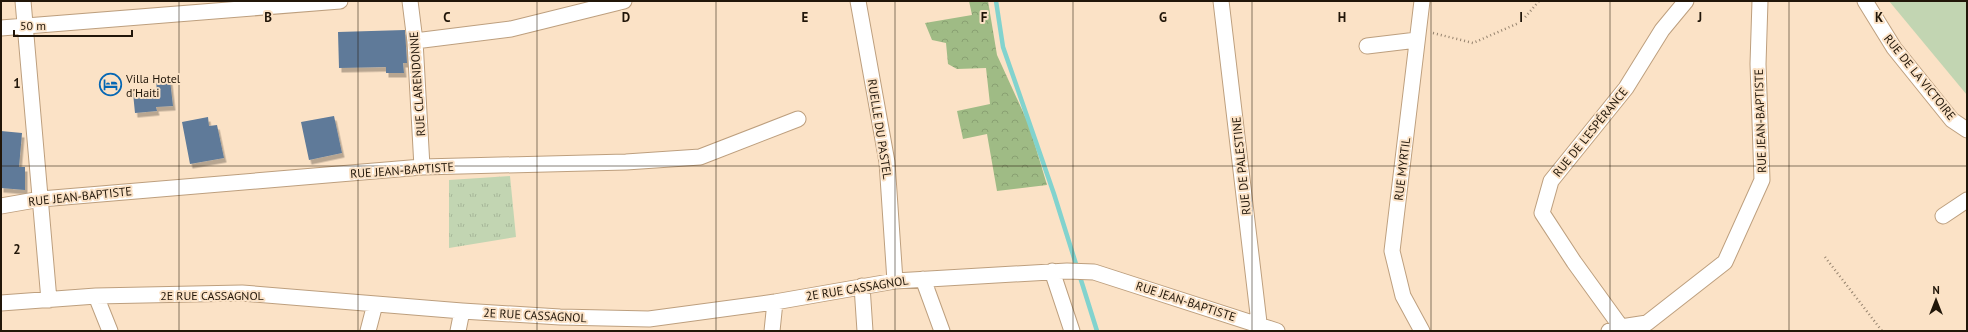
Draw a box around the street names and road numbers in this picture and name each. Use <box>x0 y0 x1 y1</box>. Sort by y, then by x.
street label: RUE CLARENDONNE <box>406 31 428 137</box>
street label: RUE DE LA VICTOIRE <box>1881 31 1959 123</box>
street label: RUE JEAN-BAPTISTE <box>1751 69 1769 173</box>
street label: RUELLE DU PASTEL <box>865 78 895 180</box>
street label: RUE DE L'ESPÉRANCE <box>1549 84 1631 180</box>
street label: RUE DE PALESTINE <box>1228 116 1254 216</box>
street label: RUE MYRTIL <box>1391 137 1413 201</box>
street label: RUE JEAN-BAPTISTE <box>350 159 454 181</box>
street label: RUE JEAN-BAPTISTE <box>27 183 133 209</box>
street label: 2E RUE CASSAGNOL <box>805 272 909 304</box>
street label: RUE JEAN-BAPTISTE <box>1134 278 1238 324</box>
street label: 2E RUE CASSAGNOL <box>160 288 264 303</box>
street label: 2E RUE CASSAGNOL <box>483 305 587 325</box>

